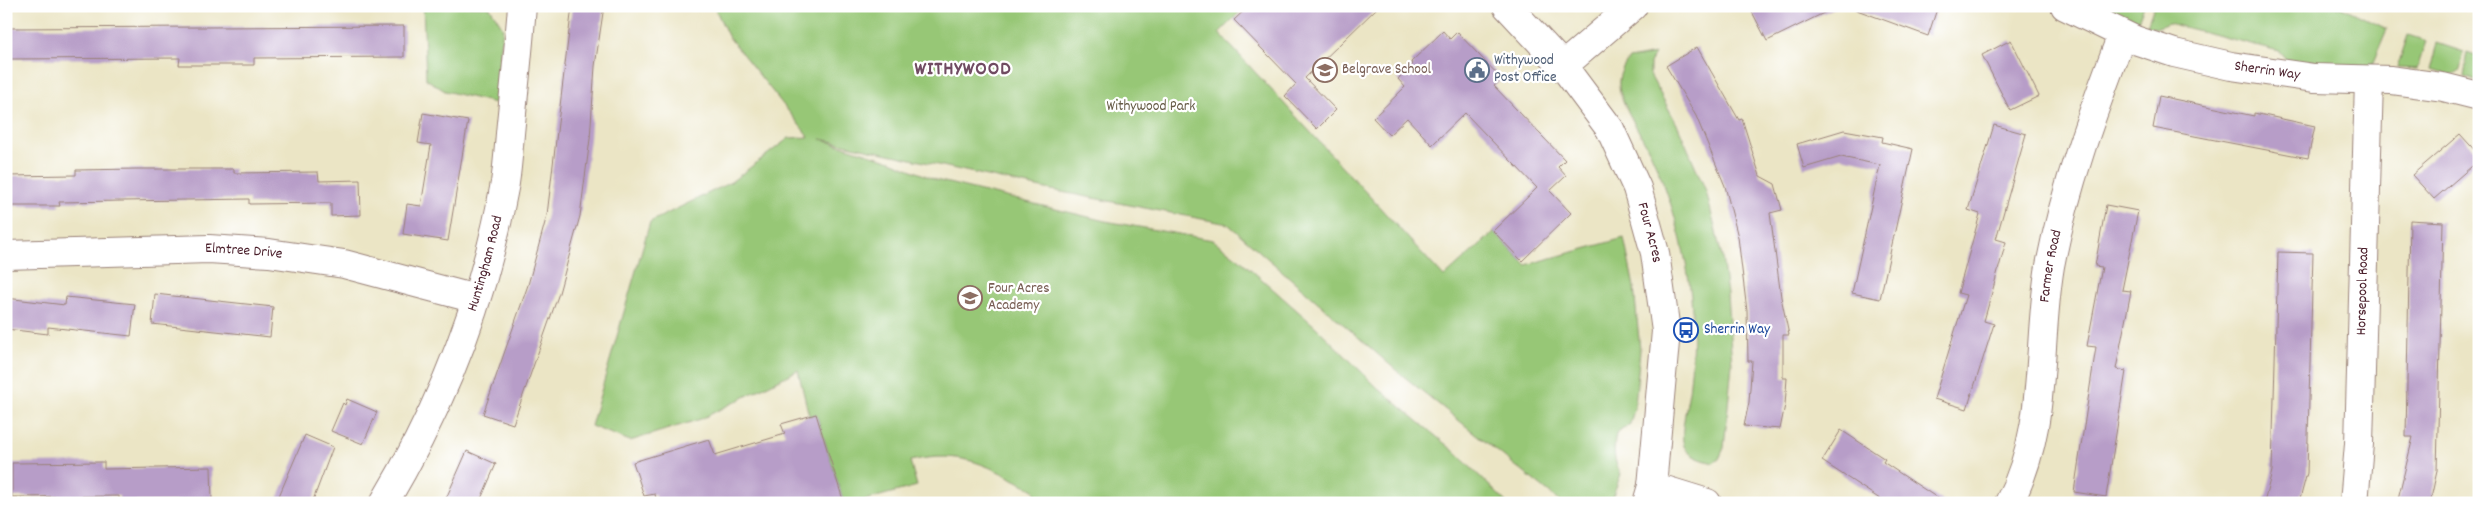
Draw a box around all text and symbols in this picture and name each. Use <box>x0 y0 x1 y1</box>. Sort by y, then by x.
place label: Withywood Post Office <box>1494 50 1557 89</box>
district label: WITHYWOOD <box>915 56 1012 84</box>
street label: Sherrin Way <box>2233 56 2302 87</box>
school or university icon: Belgrave School <box>1312 57 1338 83</box>
public building icon: Withywood Post Office <box>1464 57 1490 83</box>
place label: Belgrave School <box>1342 59 1432 81</box>
park label: Withywood Park <box>1107 96 1195 118</box>
street label: Four Acres <box>1631 200 1667 264</box>
street label: Huntingham Road <box>462 214 509 315</box>
street label: Farmer Road <box>2034 228 2068 304</box>
street label: Elmtree Drive <box>205 238 284 266</box>
street label: Horsepool Road <box>2351 247 2375 336</box>
place label: Four Acres Academy <box>988 278 1050 317</box>
school or university icon: Four Acres Academy <box>957 285 983 311</box>
bus stop icon: Sherrin Way <box>1673 317 1699 343</box>
place label: Sherrin Way <box>1704 319 1771 341</box>

